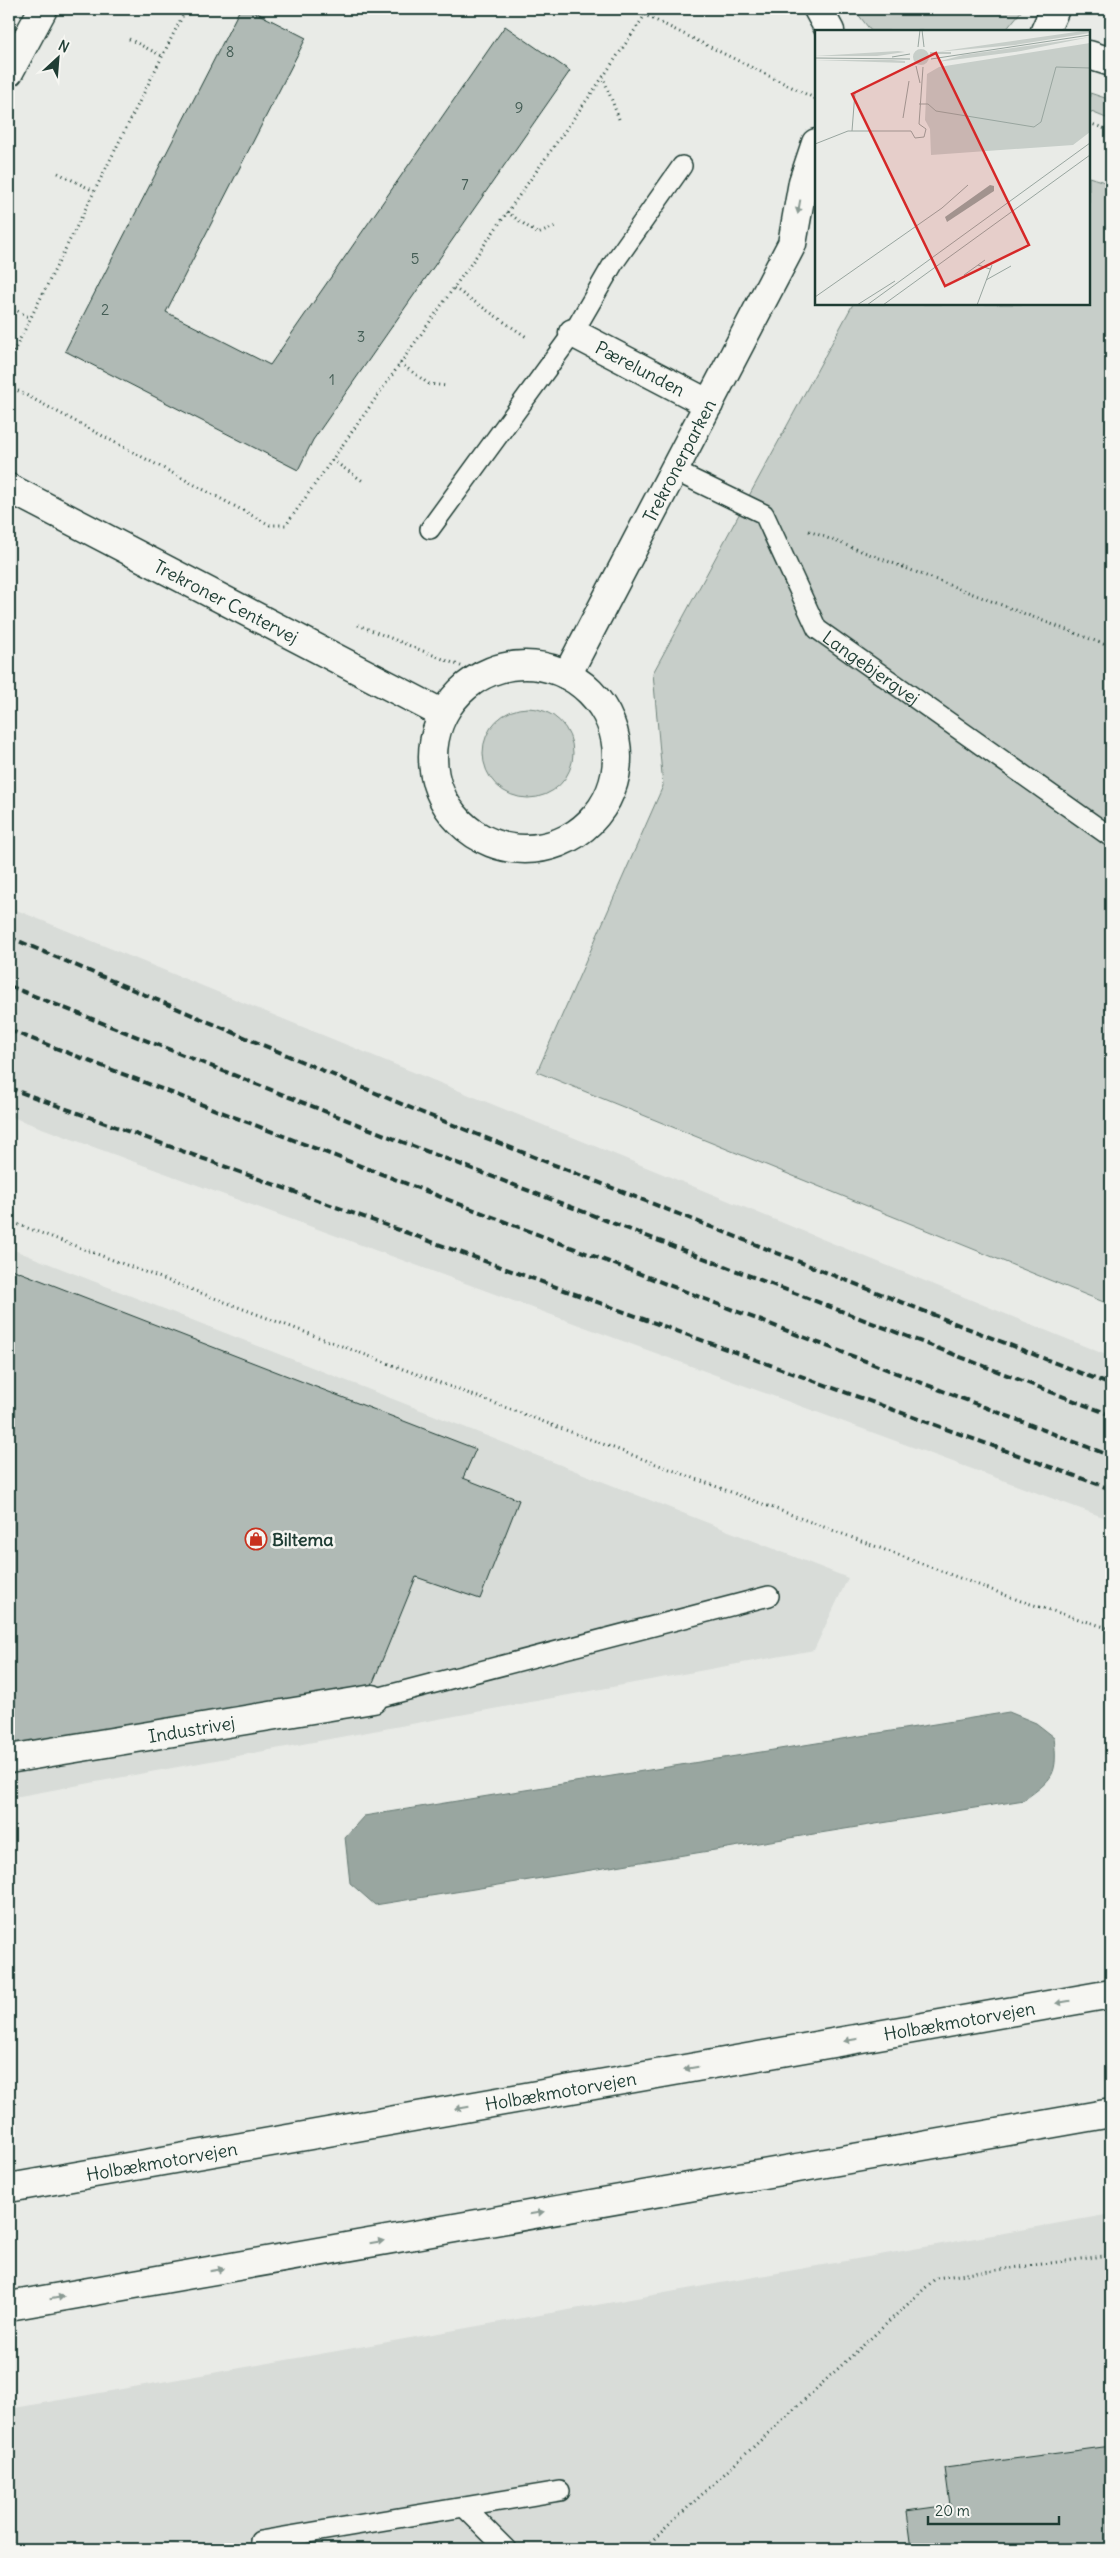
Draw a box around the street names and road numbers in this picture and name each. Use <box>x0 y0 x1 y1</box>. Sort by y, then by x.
street label: Pærelunden <box>592 335 689 401</box>
street label: Trekronerparken <box>637 395 721 526</box>
street label: Trekroner Centervej <box>150 554 302 648</box>
street label: Langebjergvej <box>818 625 924 710</box>
street label: Industrivej <box>147 1710 237 1747</box>
street label: Holbækmotorvejen <box>882 1996 1037 2045</box>
street label: Holbækmotorvejen <box>483 2066 638 2116</box>
street label: Holbækmotorvejen <box>84 2137 239 2186</box>

